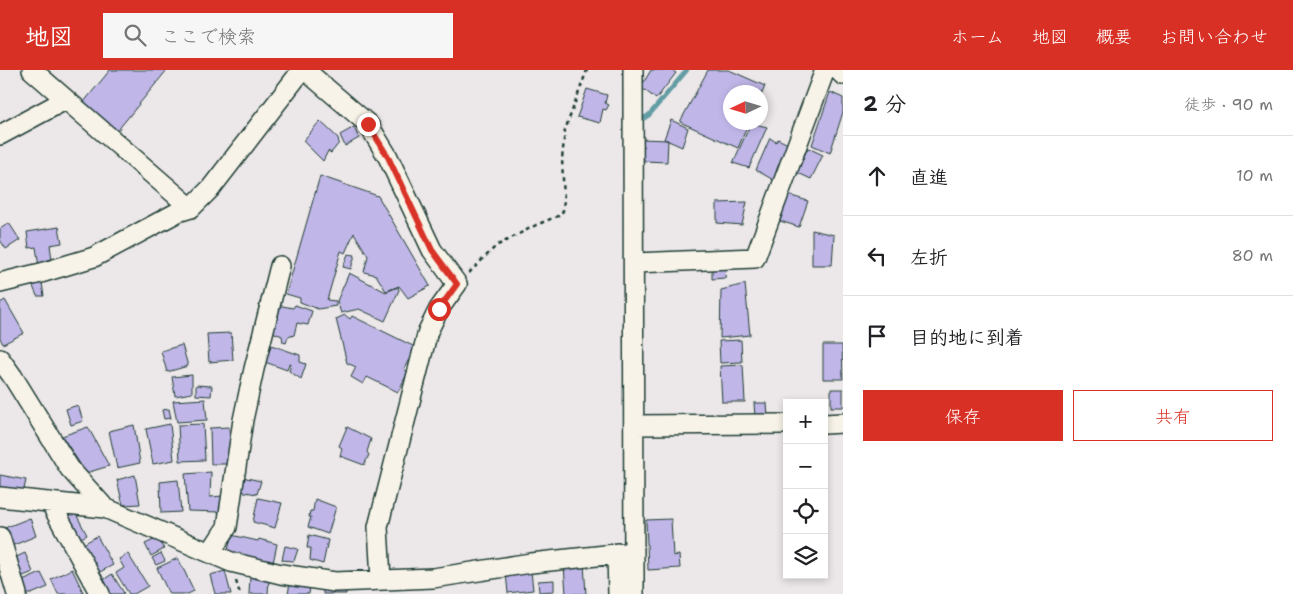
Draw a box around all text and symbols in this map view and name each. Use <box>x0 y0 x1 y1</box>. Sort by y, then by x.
search box <box>103 13 453 58</box>
text: 地図 <box>25 21 73 53</box>
icon: search <box>121 21 149 49</box>
text: ここで検索 <box>161 24 256 49</box>
text: ホーム <box>951 25 1004 49</box>
text: 地図 <box>1032 25 1068 49</box>
text: 概要 <box>1096 25 1132 49</box>
text: お問い合わせ <box>1160 25 1268 49</box>
north arrow <box>723 85 768 130</box>
text: 2 分 <box>863 90 906 118</box>
text: 徒歩 · 90 m <box>1184 94 1273 115</box>
route end <box>357 113 380 136</box>
icon: ahead <box>863 162 891 190</box>
text: 直進 <box>910 165 948 190</box>
text: 10 m <box>1236 165 1273 186</box>
icon: left <box>863 242 891 270</box>
text: 左折 <box>910 245 948 270</box>
text: 80 m <box>1232 245 1273 266</box>
route start <box>428 298 451 321</box>
icon: arrive <box>863 322 891 350</box>
text: 目的地に到着 <box>910 325 1024 350</box>
button: 保存 <box>863 390 1063 441</box>
button: 共有 <box>1073 390 1273 441</box>
map controls <box>783 399 828 579</box>
button: + <box>783 399 828 444</box>
button: − <box>783 444 828 489</box>
button: locate <box>783 489 828 534</box>
button: layers <box>783 534 828 579</box>

